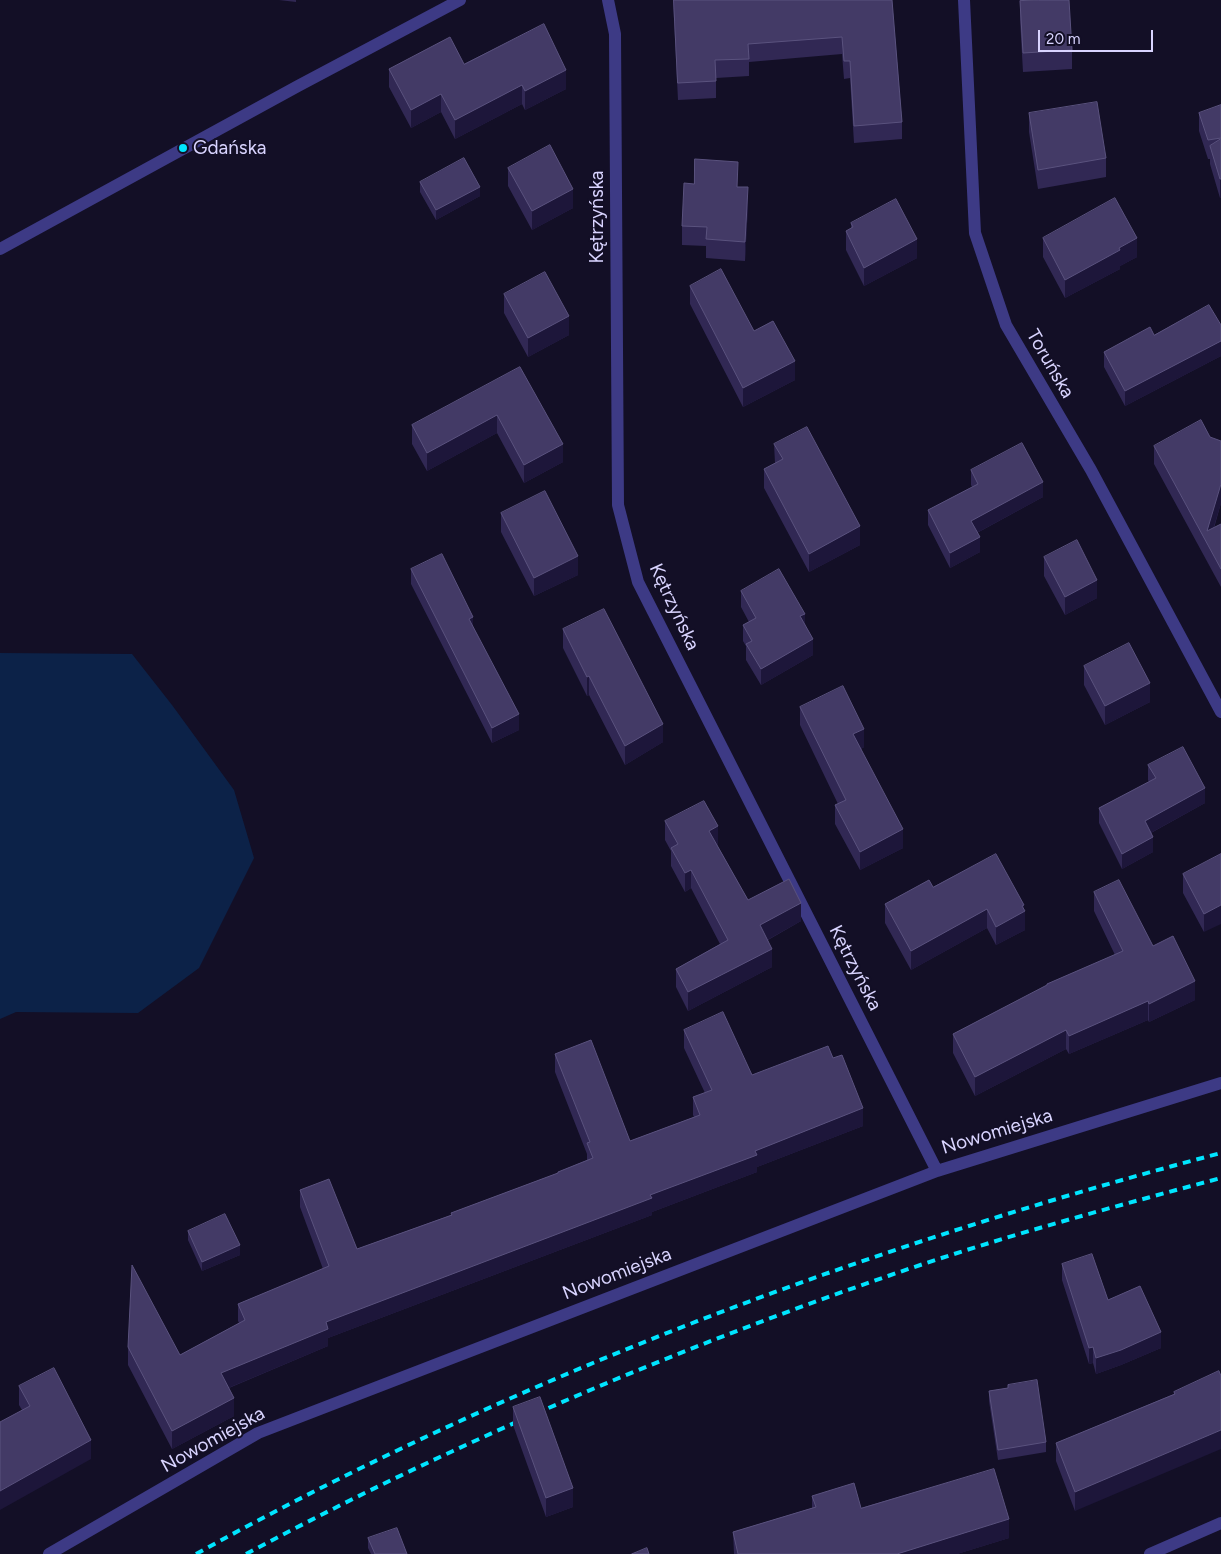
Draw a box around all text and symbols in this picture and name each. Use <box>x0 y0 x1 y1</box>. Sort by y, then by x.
scale bar <box>1041 20 1156 52</box>
text: 20 m <box>1046 30 1080 48</box>
place label: Gdańska <box>193 137 266 159</box>
marker: Gdańska <box>177 142 189 154</box>
street label: Kętrzyńska <box>586 171 608 263</box>
street label: Toruńska <box>1021 326 1079 402</box>
street label: Kętrzyńska <box>644 560 704 654</box>
street label: Kętrzyńska <box>824 921 886 1015</box>
street label: Nowomiejska <box>939 1104 1055 1160</box>
street label: Nowomiejska <box>559 1243 675 1305</box>
street label: Nowomiejska <box>157 1402 269 1478</box>

